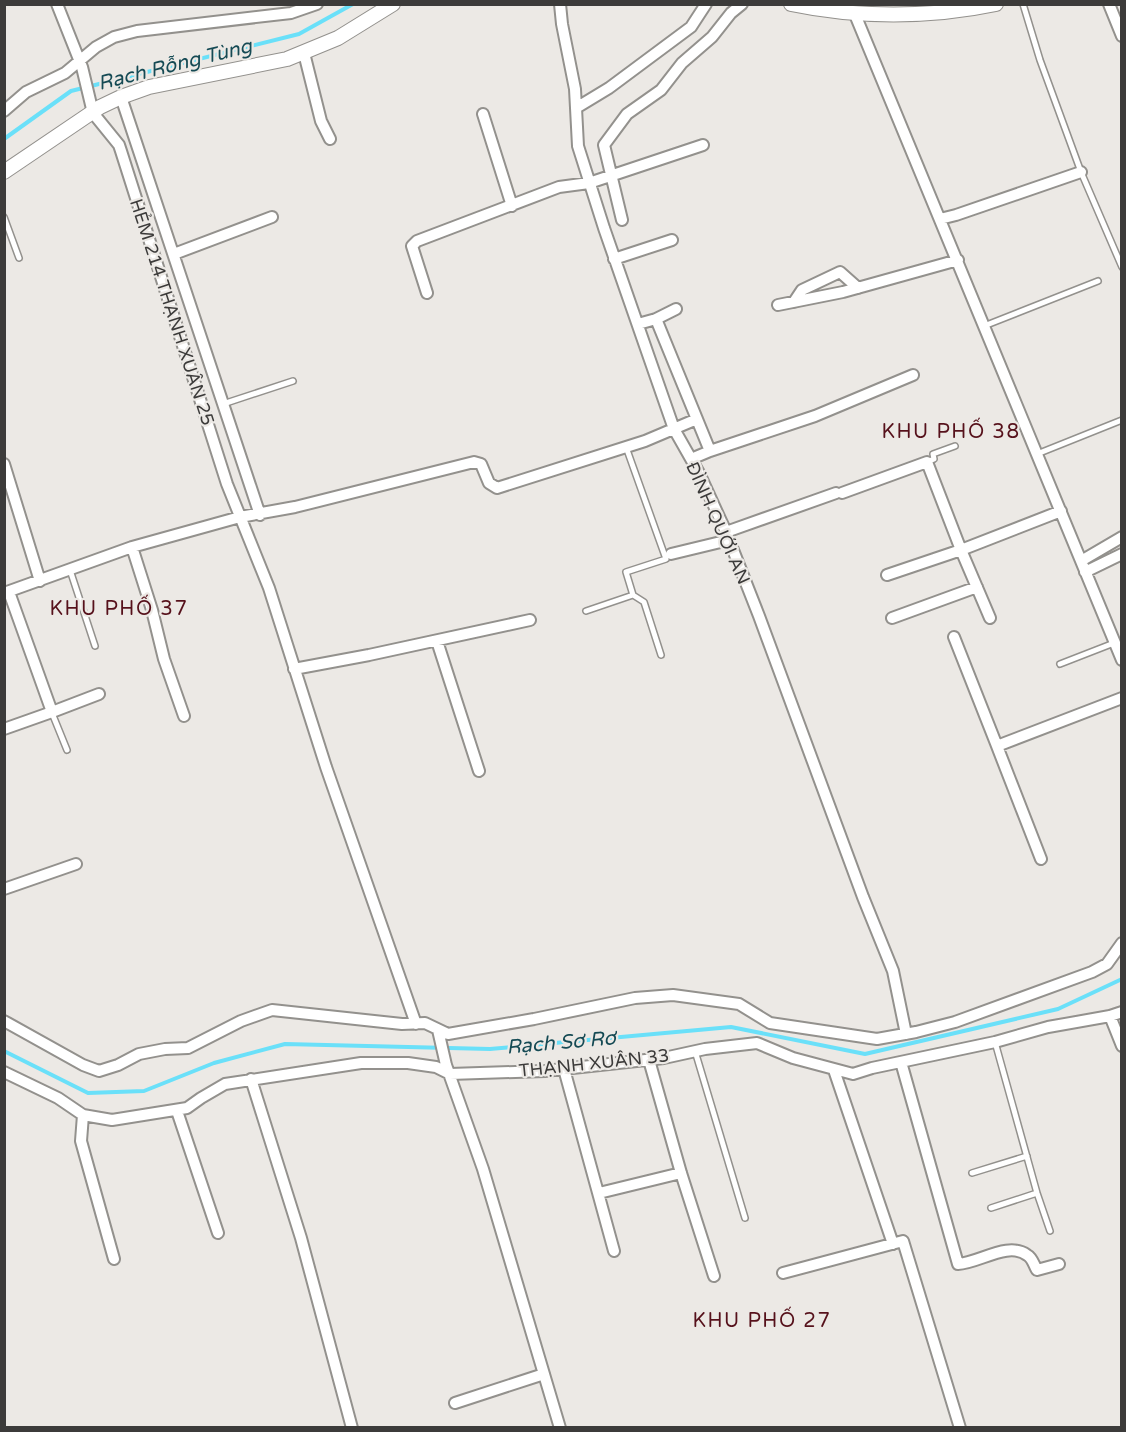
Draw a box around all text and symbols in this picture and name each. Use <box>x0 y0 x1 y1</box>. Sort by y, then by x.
water label: Rạch Rỗng Tùng <box>95 34 256 96</box>
street label: HẺM 214 THẠNH XUÂN 25 <box>125 196 219 428</box>
district label: KHU PHỐ 38 <box>882 417 1020 444</box>
street label: ĐÌNH QUỚI AN <box>681 458 755 588</box>
district label: KHU PHỐ 37 <box>50 594 188 621</box>
water label: Rạch Sơ Rơ <box>505 1026 619 1060</box>
street label: THẠNH XUÂN 33 <box>518 1044 670 1082</box>
district label: KHU PHỐ 27 <box>693 1306 831 1333</box>

